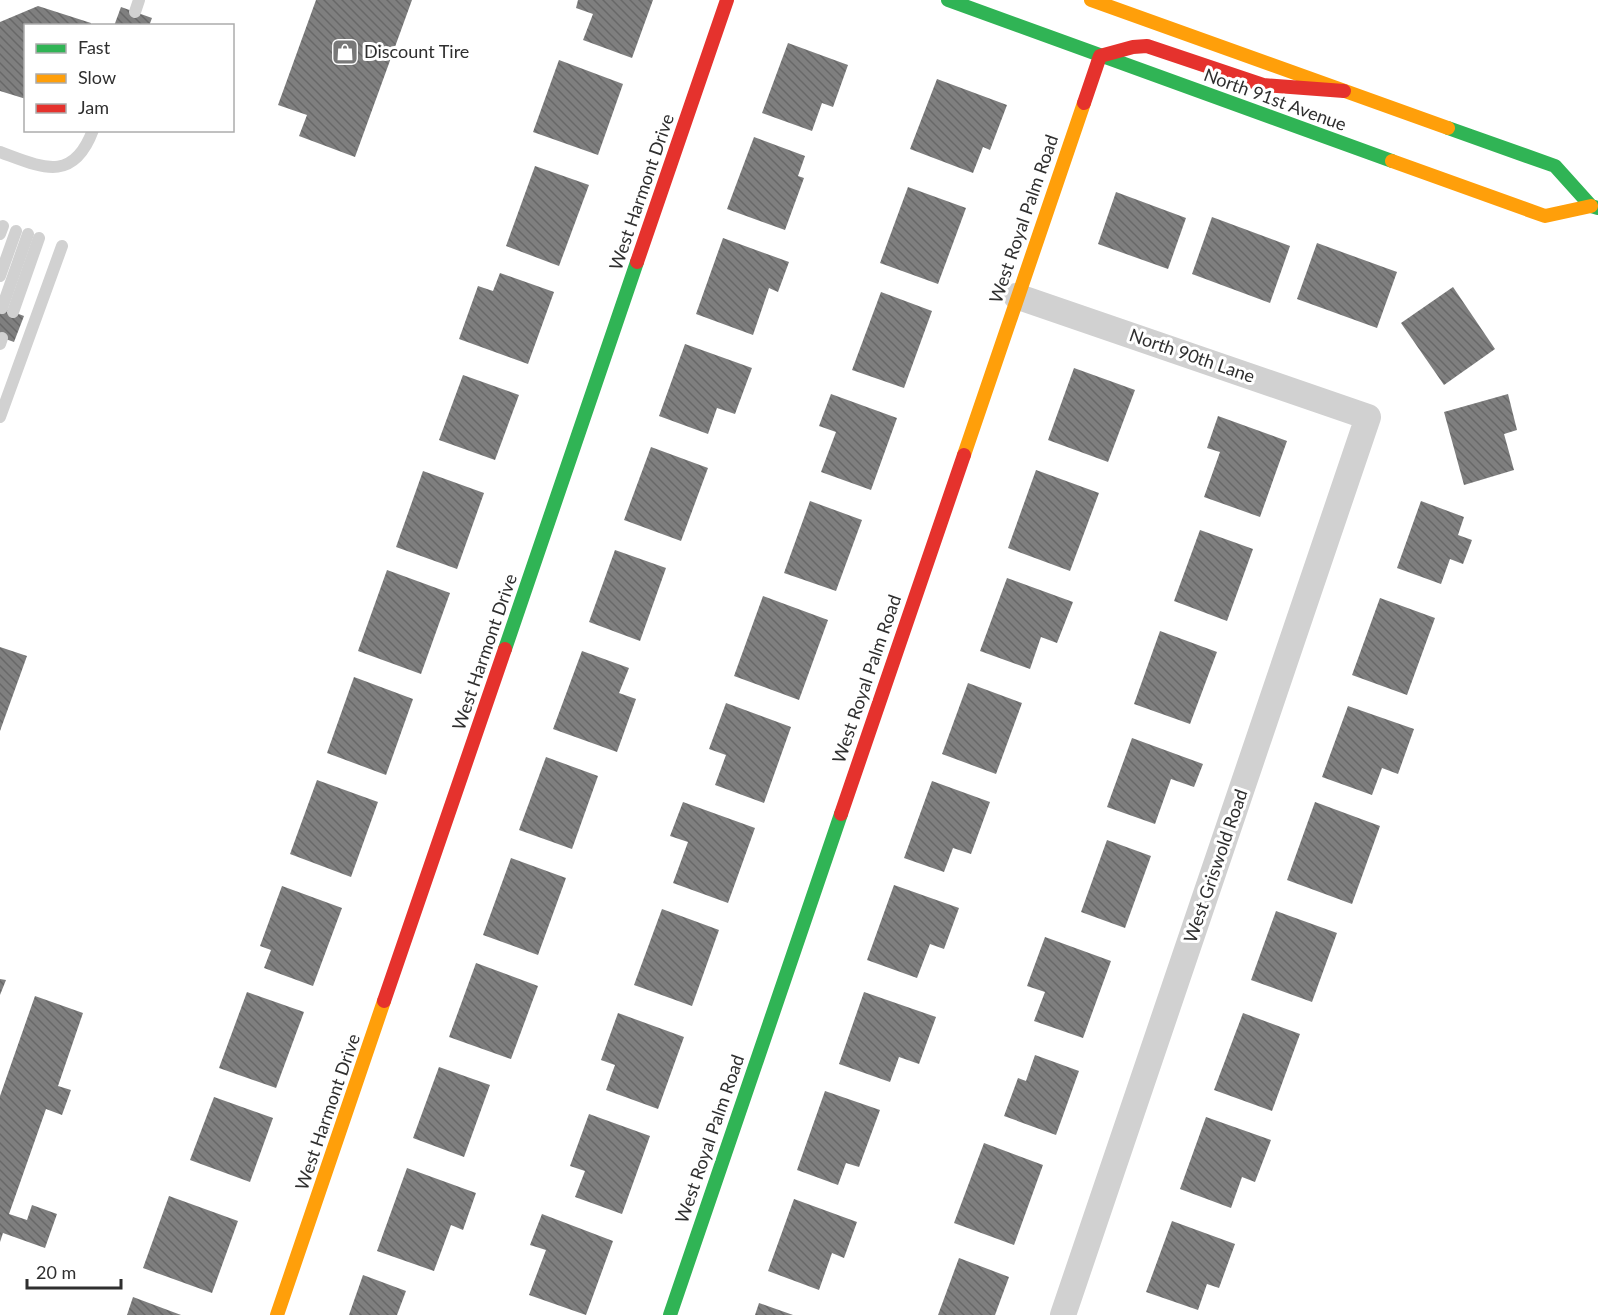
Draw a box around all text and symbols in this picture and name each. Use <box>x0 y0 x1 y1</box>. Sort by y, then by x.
legend <box>24 24 234 132</box>
text: Fast <box>78 36 111 58</box>
shop icon: Discount Tire <box>330 37 360 67</box>
place label: Discount Tire <box>364 40 469 62</box>
street label: North 91st Avenue <box>1201 63 1350 135</box>
text: Slow <box>78 66 116 88</box>
text: Jam <box>78 96 109 118</box>
street label: West Harmont Drive <box>604 111 678 273</box>
street label: West Royal Palm Road <box>984 132 1062 306</box>
street label: North 90th Lane <box>1127 323 1258 387</box>
street label: West Harmont Drive <box>447 571 521 733</box>
street label: West Royal Palm Road <box>827 592 905 766</box>
street label: West Griswold Road <box>1178 786 1252 945</box>
street label: West Harmont Drive <box>290 1031 364 1193</box>
street label: West Royal Palm Road <box>670 1052 748 1226</box>
scale bar <box>27 1252 122 1290</box>
text: 20 m <box>36 1261 76 1283</box>

